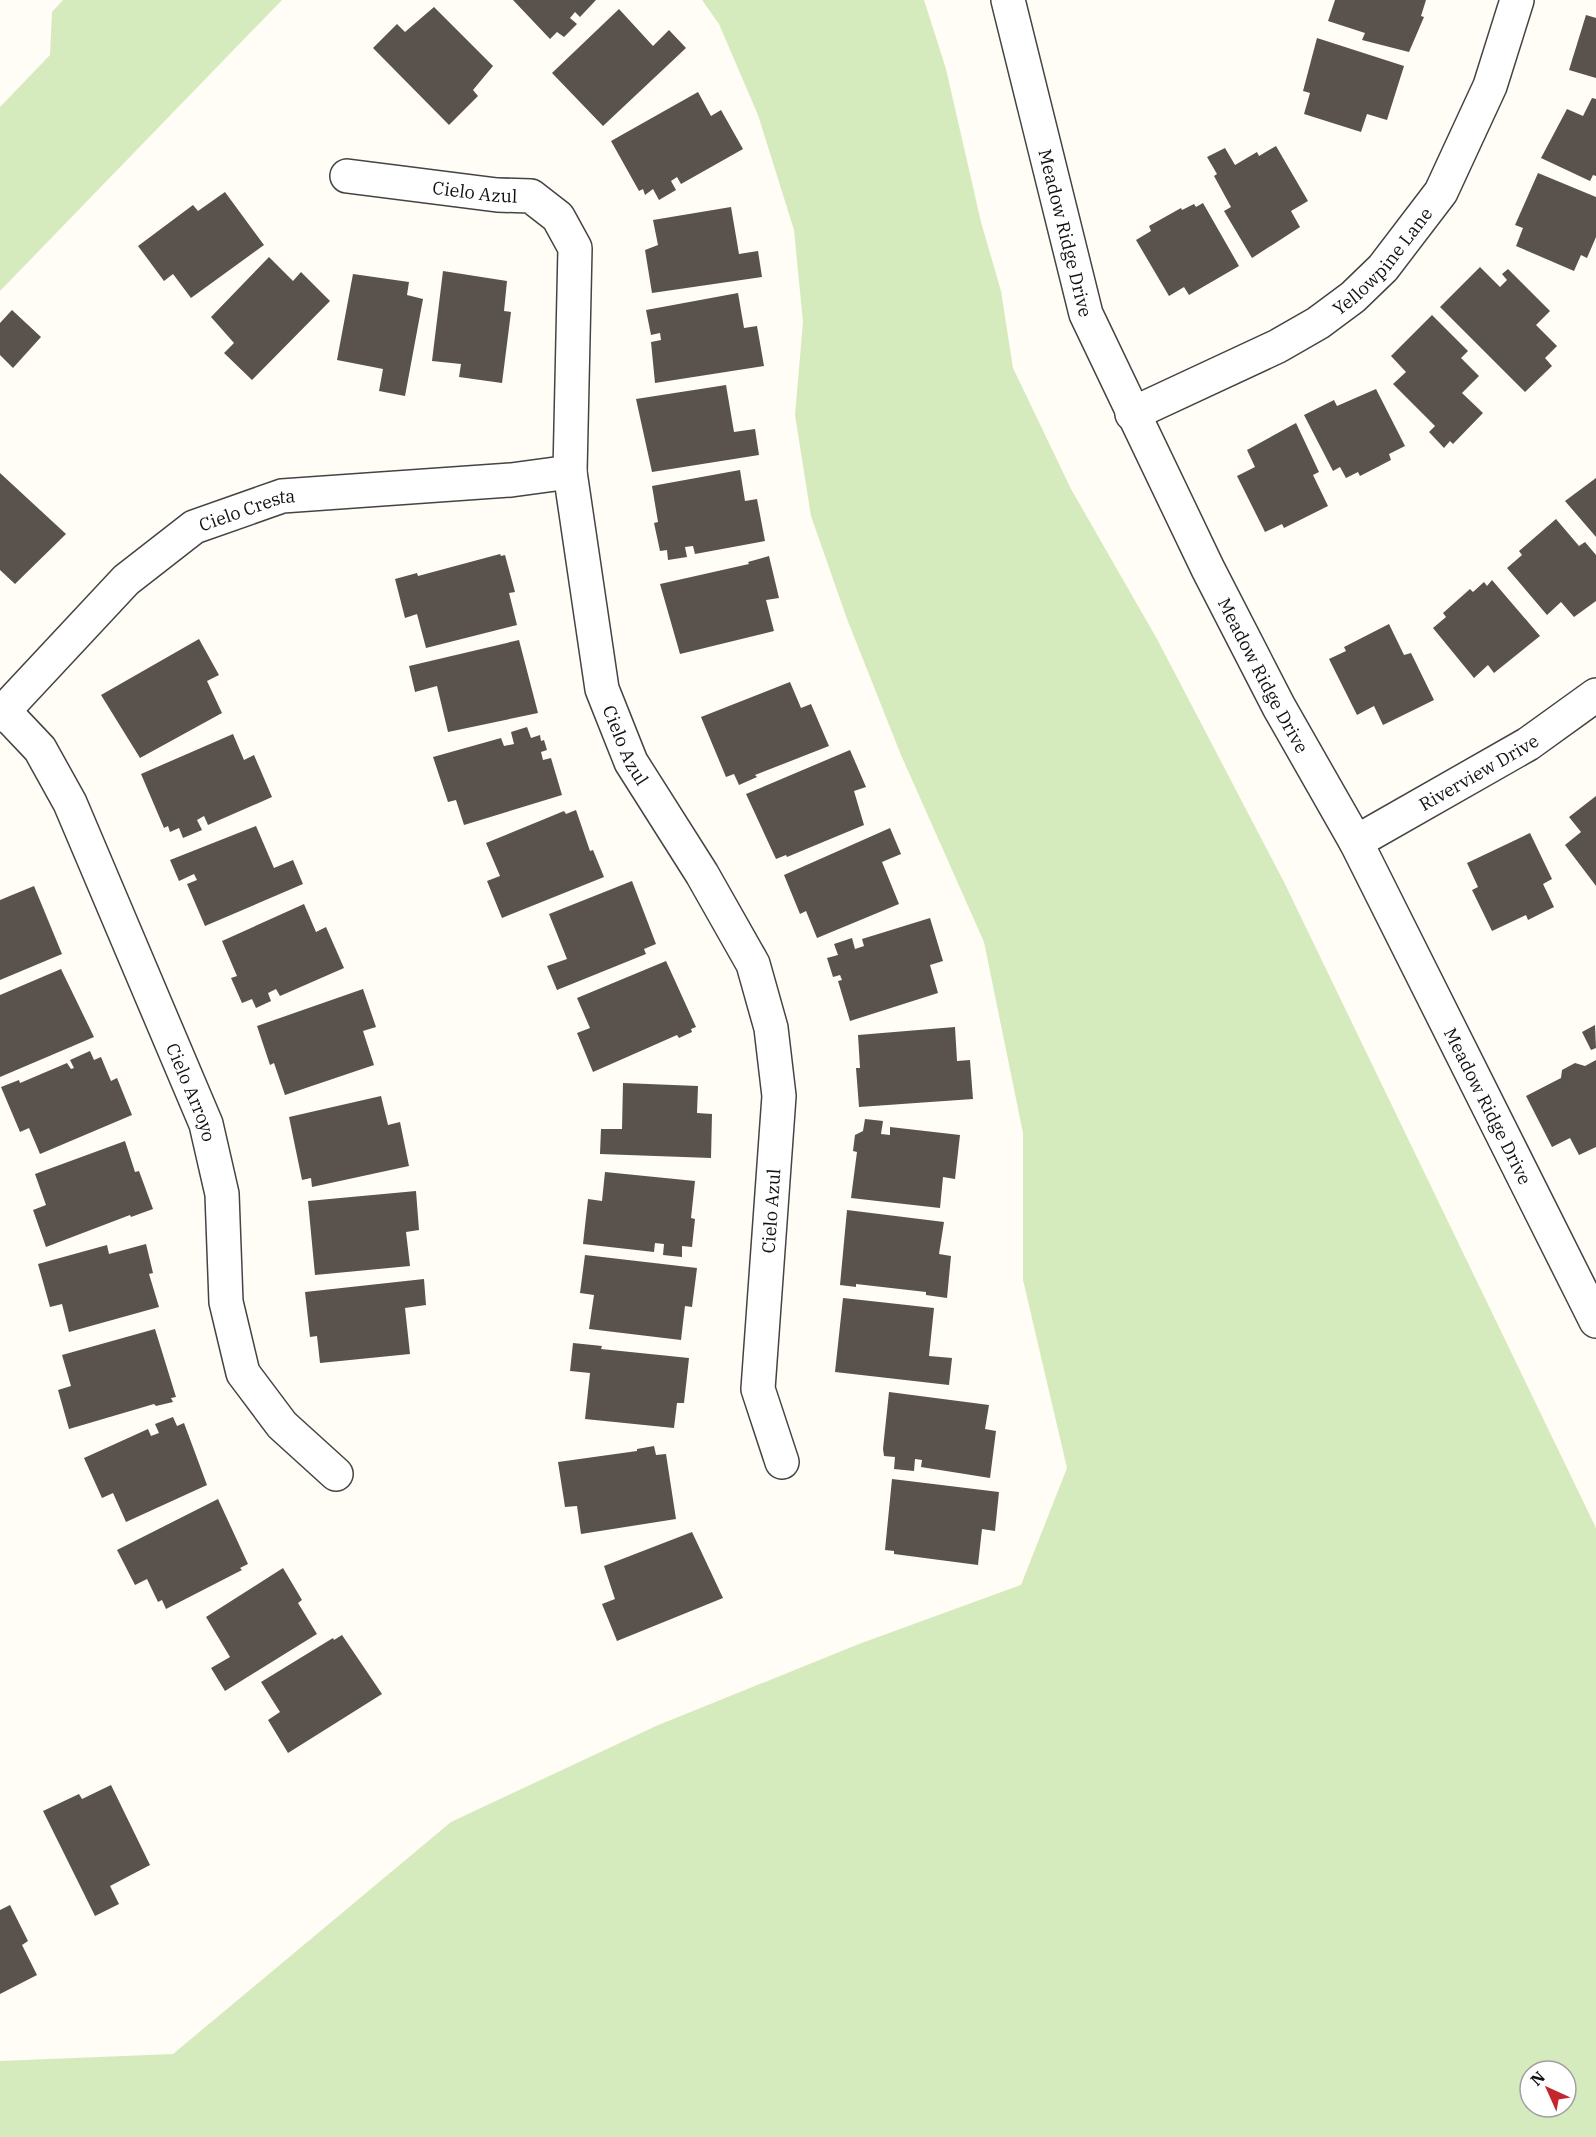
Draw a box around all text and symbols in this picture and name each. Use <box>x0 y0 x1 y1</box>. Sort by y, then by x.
street label: Meadow Ridge Drive <box>1034 147 1098 319</box>
street label: Cielo Azul <box>431 175 518 207</box>
street label: Yellowpine Lane <box>1328 202 1437 320</box>
street label: Cielo Cresta <box>196 484 296 536</box>
street label: Meadow Ridge Drive <box>1213 594 1314 757</box>
street label: Cielo Azul <box>598 702 654 789</box>
street label: Riverview Drive <box>1415 729 1543 815</box>
street label: Meadow Ridge Drive <box>1439 1024 1537 1188</box>
street label: Cielo Arroyo <box>161 1039 221 1144</box>
street label: Cielo Azul <box>757 1168 785 1254</box>
north arrow <box>1518 2059 1578 2119</box>
text: N <box>1526 2067 1549 2090</box>

